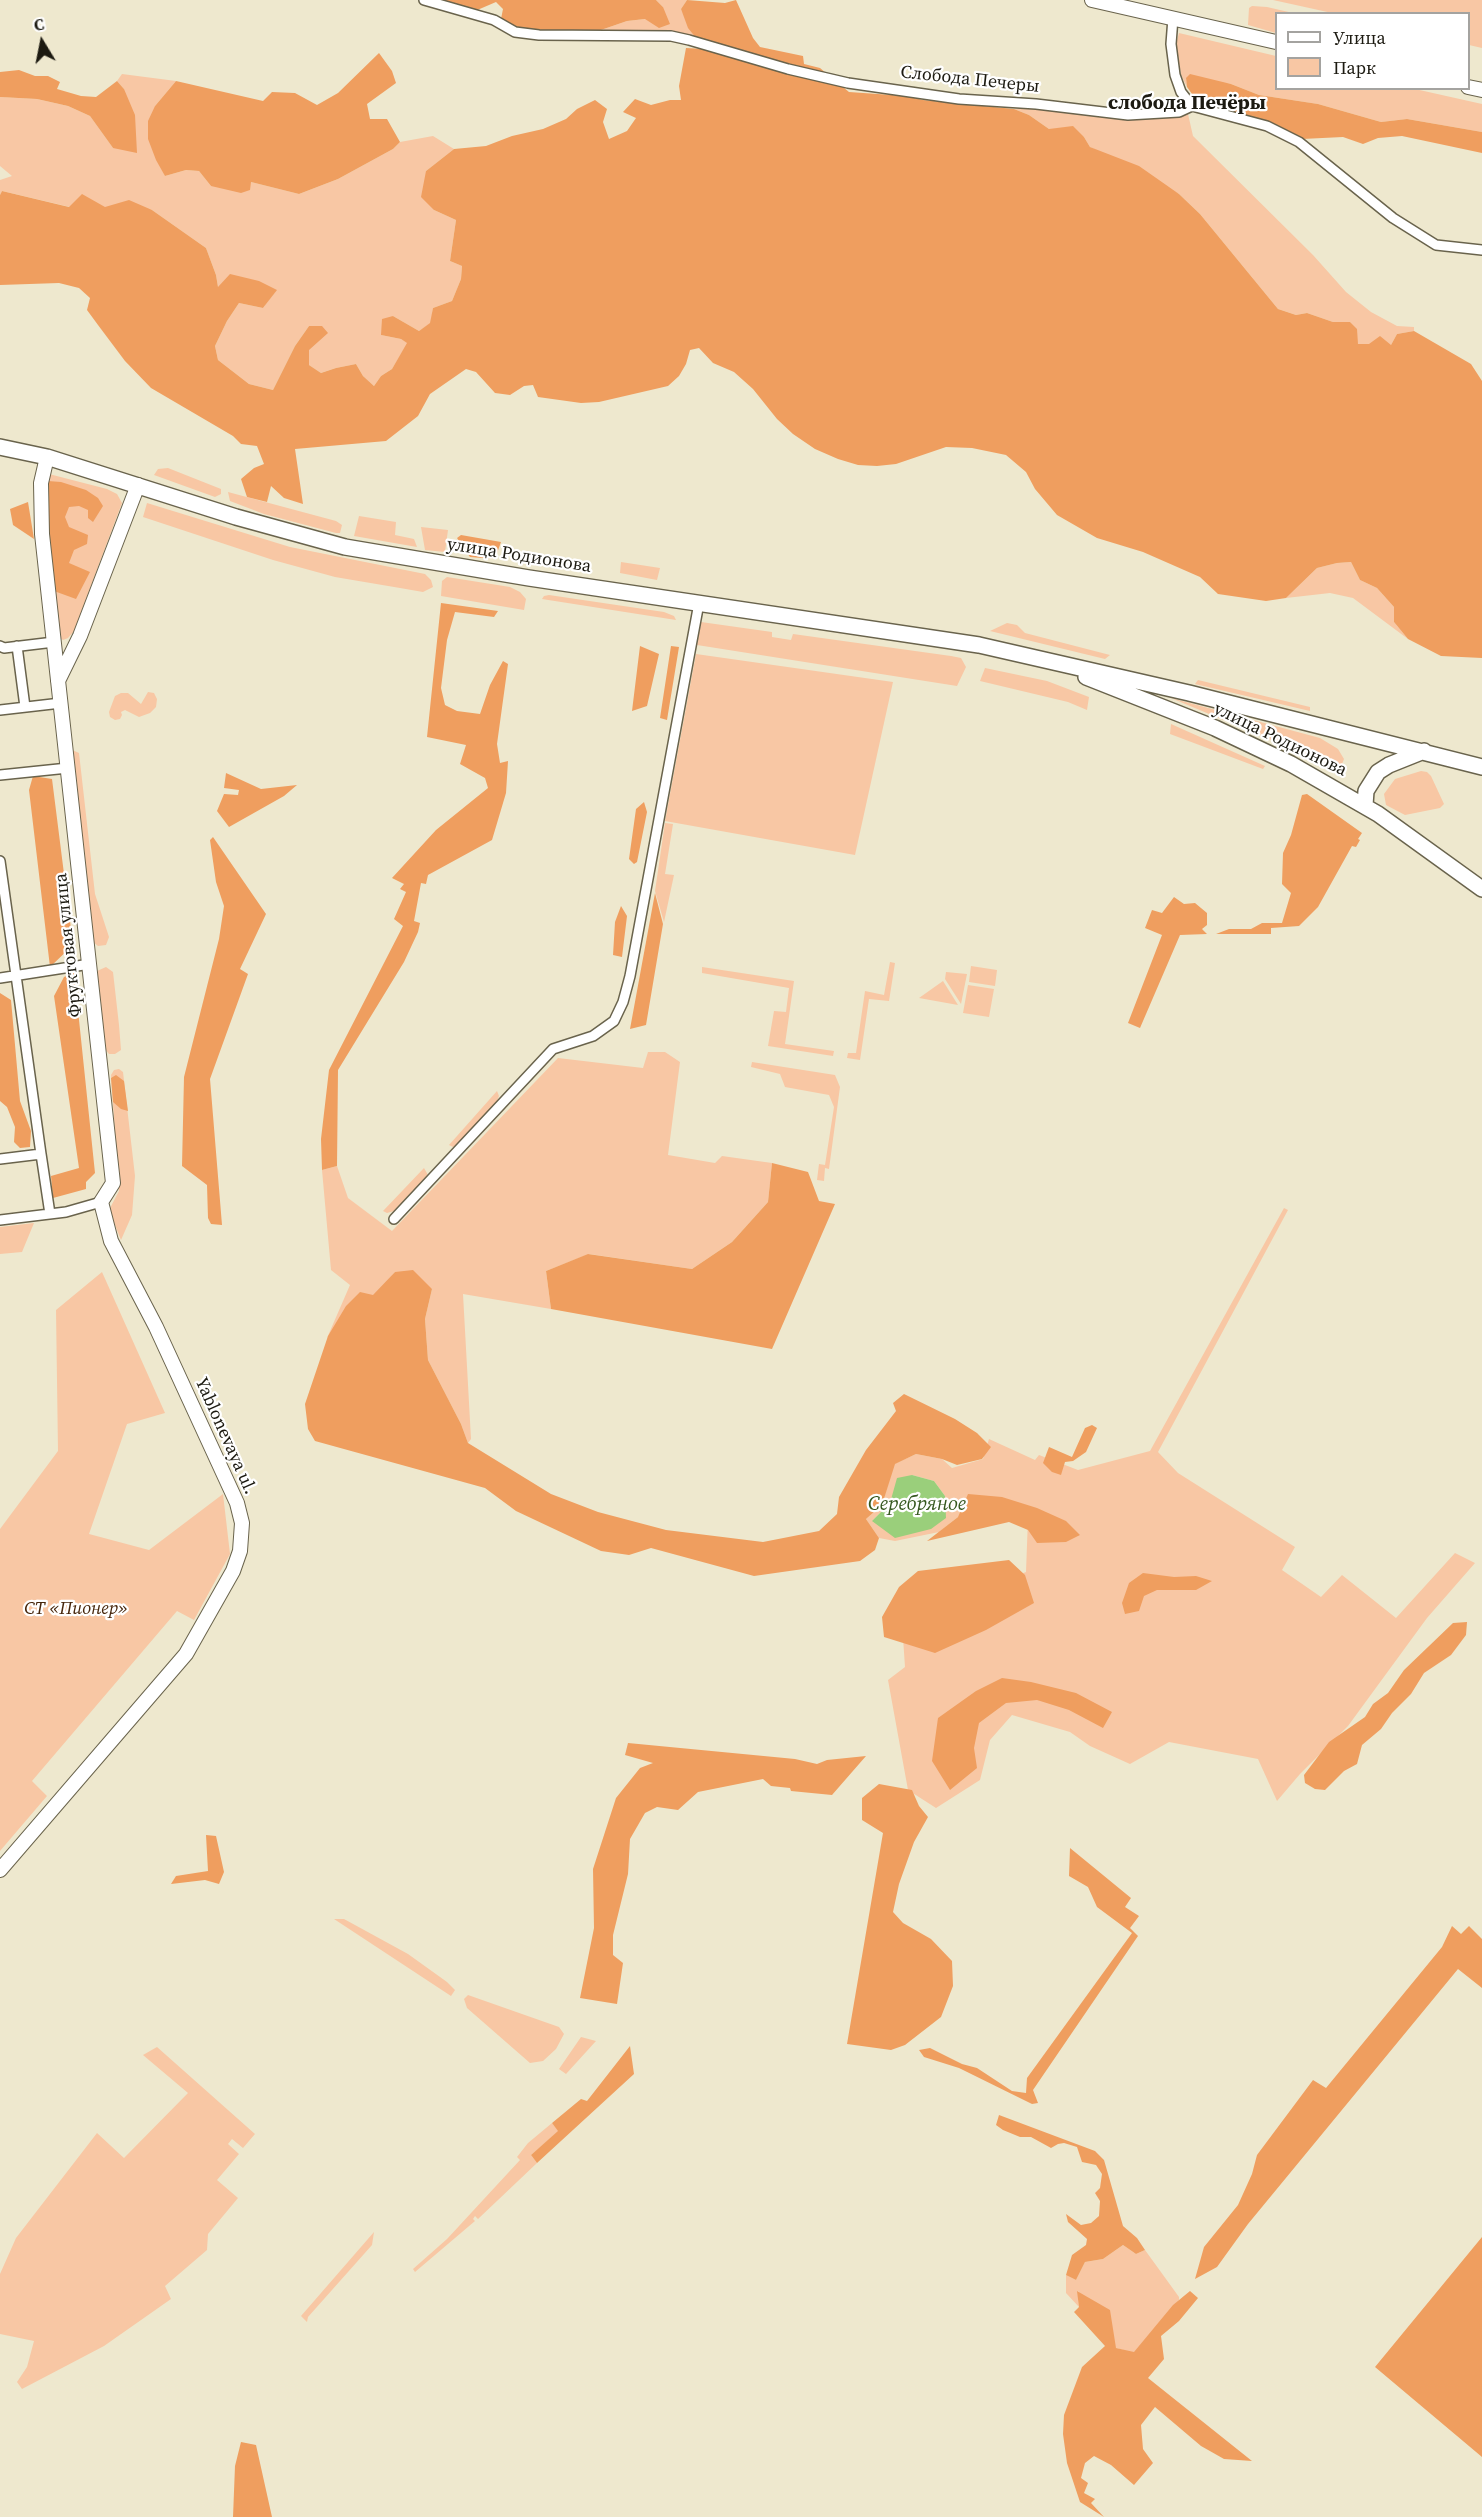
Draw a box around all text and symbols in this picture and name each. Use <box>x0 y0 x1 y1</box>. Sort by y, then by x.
north arrow <box>12 12 72 72</box>
legend <box>1275 12 1470 90</box>
text: С <box>32 13 46 36</box>
text: Улица <box>1333 25 1386 50</box>
text: Парк <box>1333 55 1376 80</box>
street label: Слобода Печеры <box>899 62 1041 98</box>
district label: слобода Печёры <box>1108 92 1266 116</box>
street label: улица Родионова <box>445 534 593 578</box>
street label: улица Родионова <box>1210 698 1350 782</box>
street label: Фруктовая улица <box>51 872 87 1018</box>
street label: Yablonevaya ul. <box>190 1374 260 1498</box>
water label: Серебряное <box>868 1493 966 1517</box>
park label: СТ «Пионер» <box>24 1598 128 1620</box>

